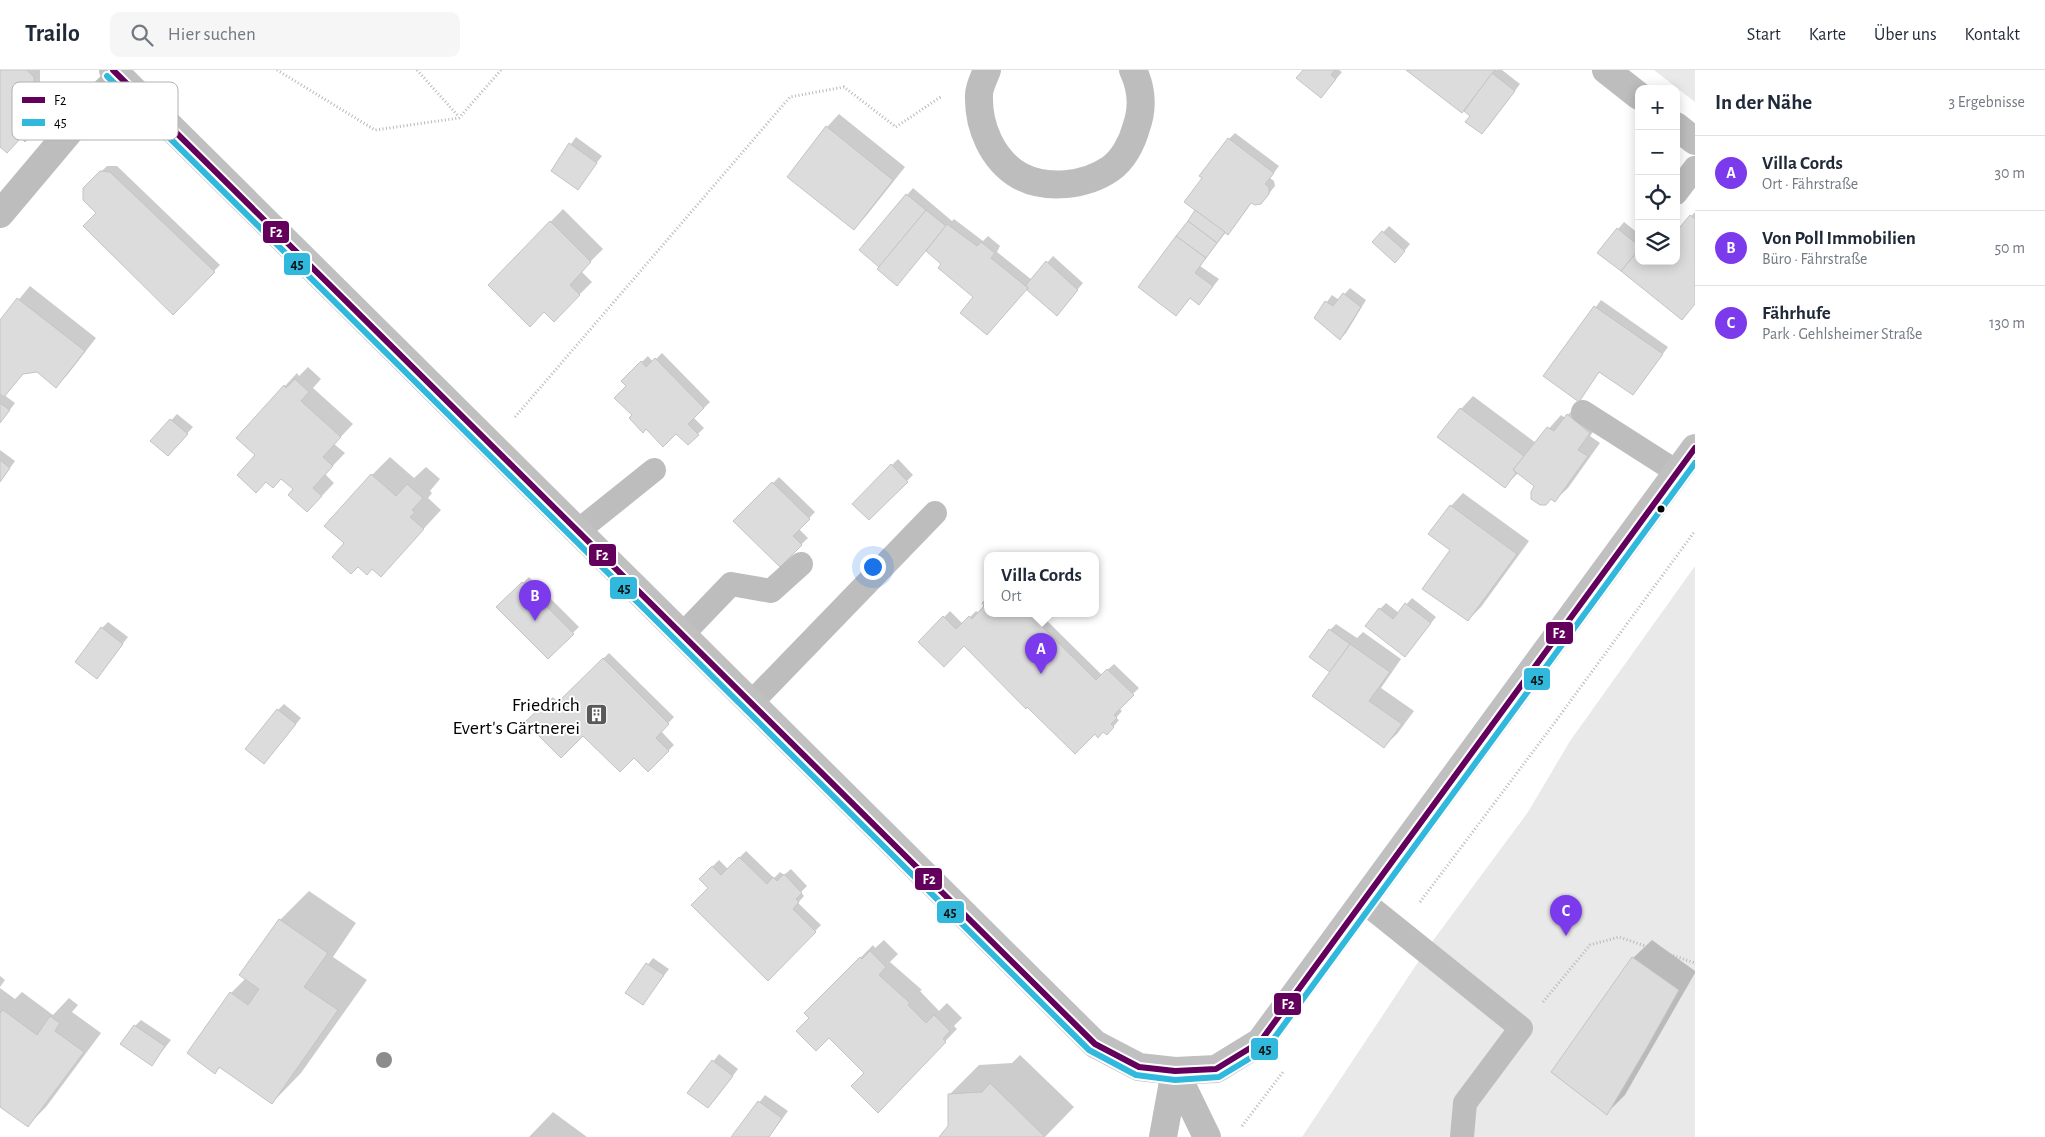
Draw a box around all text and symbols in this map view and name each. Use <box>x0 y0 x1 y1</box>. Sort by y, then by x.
search box <box>110 12 460 57</box>
icon: search <box>128 21 156 49</box>
text: Trailo <box>25 22 80 46</box>
text: Hier suchen <box>168 25 256 44</box>
text: Start <box>1747 26 1781 44</box>
text: Karte <box>1809 26 1846 44</box>
text: Über uns <box>1874 26 1937 44</box>
text: Kontakt <box>1965 26 2020 44</box>
legend <box>12 82 178 140</box>
map controls <box>1635 85 1680 265</box>
button: + <box>1635 85 1680 130</box>
text: In der Nähe <box>1715 92 1812 113</box>
text: F2 <box>54 94 66 108</box>
text: 3 Ergebnisse <box>1948 94 2025 110</box>
text: 45 <box>54 116 67 130</box>
button: − <box>1635 130 1680 175</box>
text: Villa Cords <box>1762 154 1843 173</box>
text: A <box>1726 165 1736 181</box>
text: 30 m <box>1995 165 2025 181</box>
button: locate <box>1635 175 1680 220</box>
text: Ort · Fährstraße <box>1762 176 1858 192</box>
line badge: F2 <box>262 220 290 244</box>
button: layers <box>1635 220 1680 265</box>
text: F2 <box>270 226 283 240</box>
text: Von Poll Immobilien <box>1762 229 1916 248</box>
text: B <box>1726 240 1736 256</box>
text: 50 m <box>1994 240 2025 256</box>
text: Büro · Fährstraße <box>1762 251 1867 267</box>
line badge: 45 <box>283 252 311 276</box>
text: 45 <box>290 258 304 272</box>
text: Fährhufe <box>1762 304 1831 323</box>
text: C <box>1727 315 1735 331</box>
text: 130 m <box>1989 315 2025 331</box>
text: Park · Gehlsheimer Straße <box>1762 326 1922 342</box>
unlabelled marker <box>1656 504 1666 514</box>
line badge: F2 <box>588 543 617 567</box>
text: F2 <box>596 549 609 563</box>
popup <box>984 552 1099 617</box>
your location <box>860 554 886 580</box>
text: Villa Cords <box>1001 566 1082 585</box>
line badge: 45 <box>609 576 638 600</box>
pin: B <box>519 580 551 621</box>
text: 45 <box>617 582 631 596</box>
text: Ort <box>1001 588 1022 604</box>
line badge: F2 <box>1545 621 1574 645</box>
text: F2 <box>1553 627 1566 641</box>
pin: A <box>1025 633 1057 674</box>
line badge: 45 <box>1523 667 1551 691</box>
text: 45 <box>1530 673 1544 687</box>
place label: Friedrich Evert's Gärtnerei <box>453 695 580 738</box>
building icon: Friedrich Evert's Gärtnerei <box>584 703 608 727</box>
line badge: F2 <box>914 867 943 891</box>
text: F2 <box>923 873 936 887</box>
pin: C <box>1550 895 1582 936</box>
line badge: 45 <box>936 900 965 924</box>
text: 45 <box>943 906 957 920</box>
line badge: F2 <box>1273 992 1302 1016</box>
text: F2 <box>1282 998 1295 1012</box>
line badge: 45 <box>1250 1037 1279 1061</box>
text: 45 <box>1258 1043 1272 1057</box>

